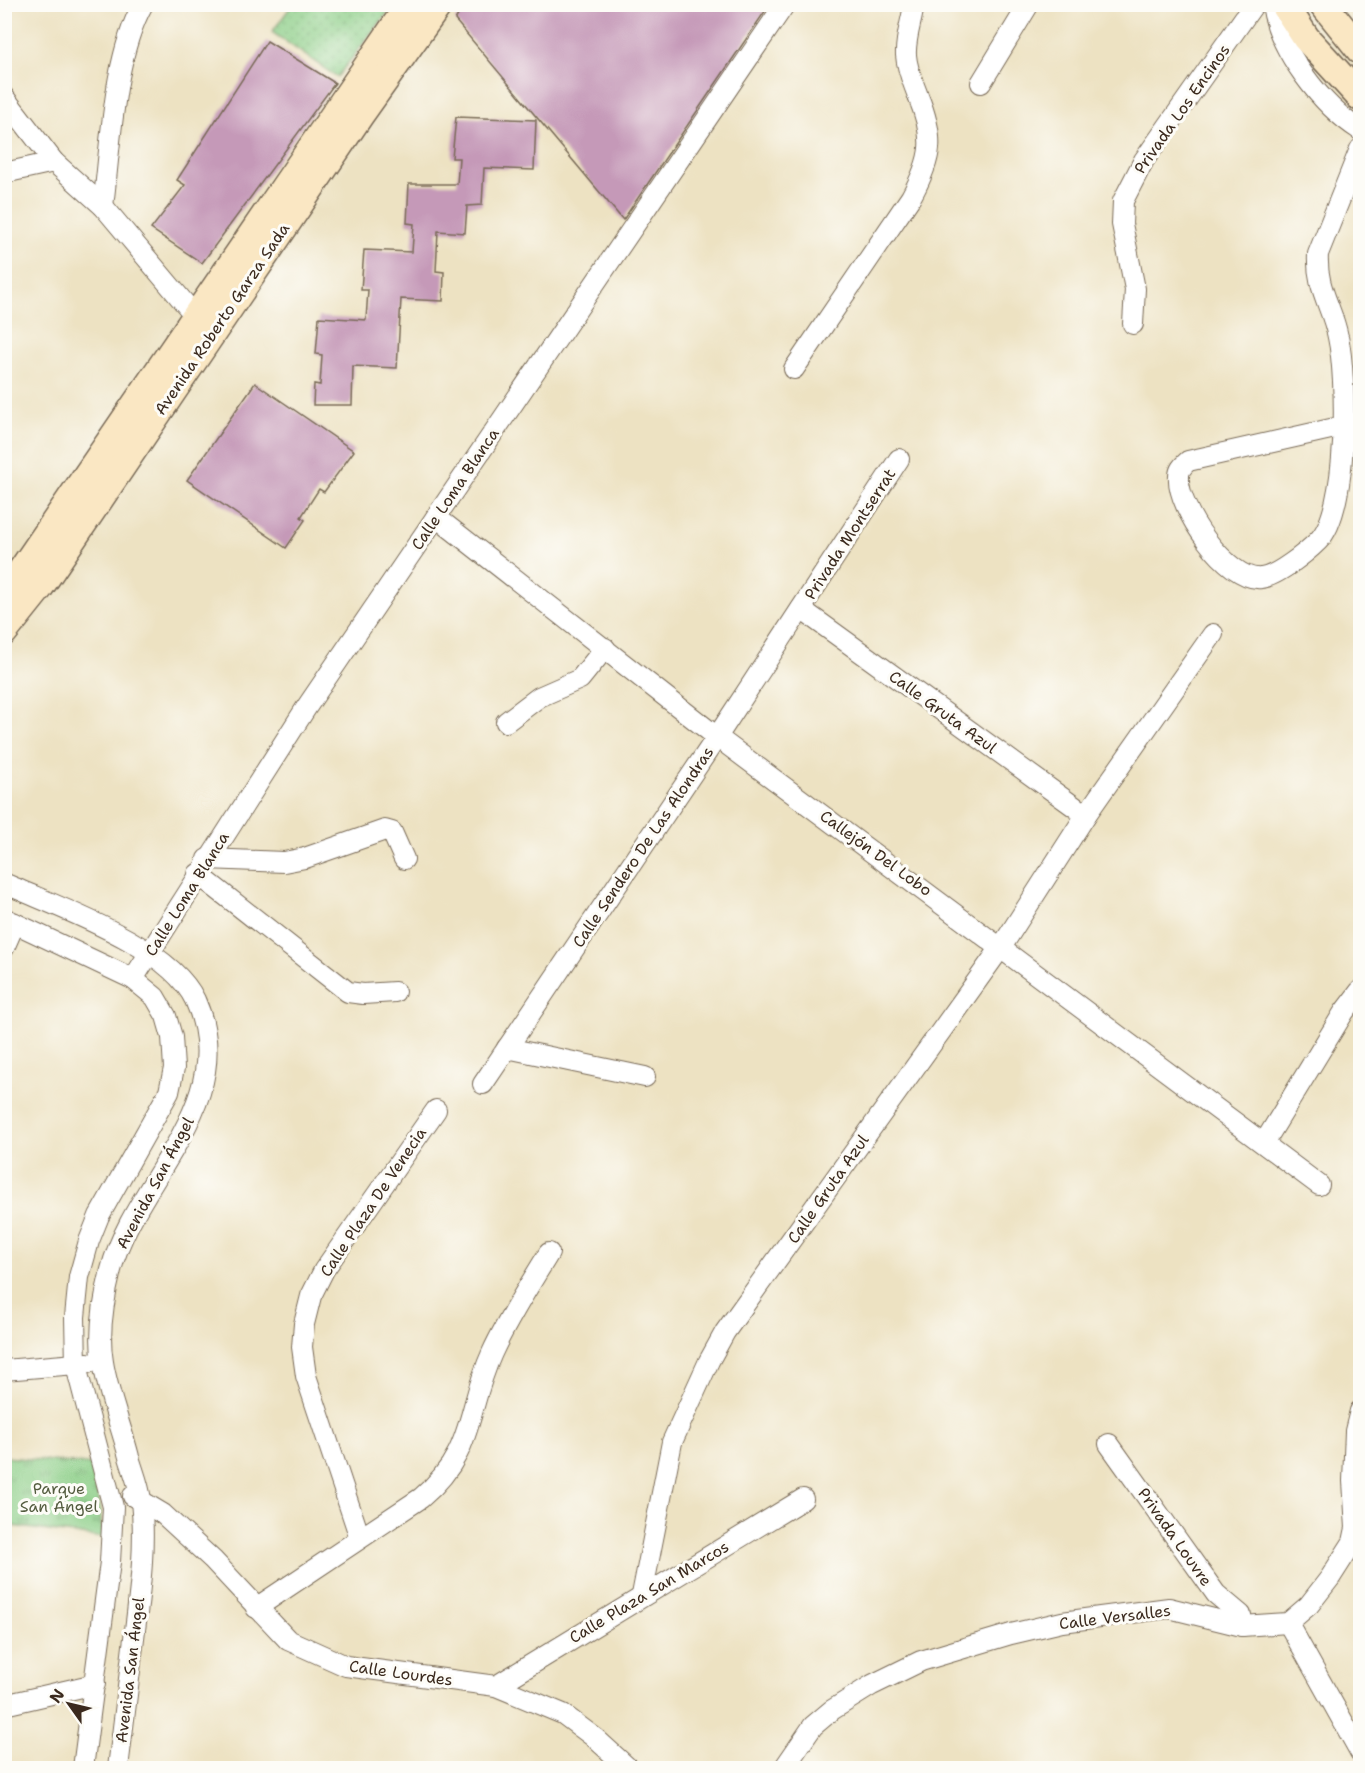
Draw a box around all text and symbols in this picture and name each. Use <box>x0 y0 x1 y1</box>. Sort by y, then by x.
street label: Privada Los Encinos <box>1129 40 1235 178</box>
street label: Avenida Roberto Garza Sada <box>150 219 294 419</box>
street label: Calle Loma Blanca <box>406 424 504 554</box>
street label: Privada Montserrat <box>800 464 900 604</box>
street label: Calle Gruta Azul <box>885 666 1001 758</box>
street label: Calle Sendero De Las Alondras <box>568 742 718 952</box>
street label: Callejón Del Lobo <box>816 805 936 901</box>
street label: Calle Loma Blanca <box>140 828 234 960</box>
street label: Avenida San Ángel <box>111 1113 199 1253</box>
street label: Calle Plaza De Venecia <box>315 1123 431 1281</box>
street label: Calle Gruta Azul <box>783 1130 874 1248</box>
park label: Parque San Ángel <box>20 1478 98 1517</box>
street label: Privada Louvre <box>1133 1484 1217 1590</box>
street label: Calle Plaza San Marcos <box>565 1536 733 1648</box>
street label: Avenida San Ángel <box>111 1596 149 1744</box>
street label: Calle Versalles <box>1058 1600 1172 1634</box>
street label: Calle Lourdes <box>348 1655 454 1691</box>
north arrow <box>39 1674 99 1734</box>
text: N <box>45 1685 69 1707</box>

